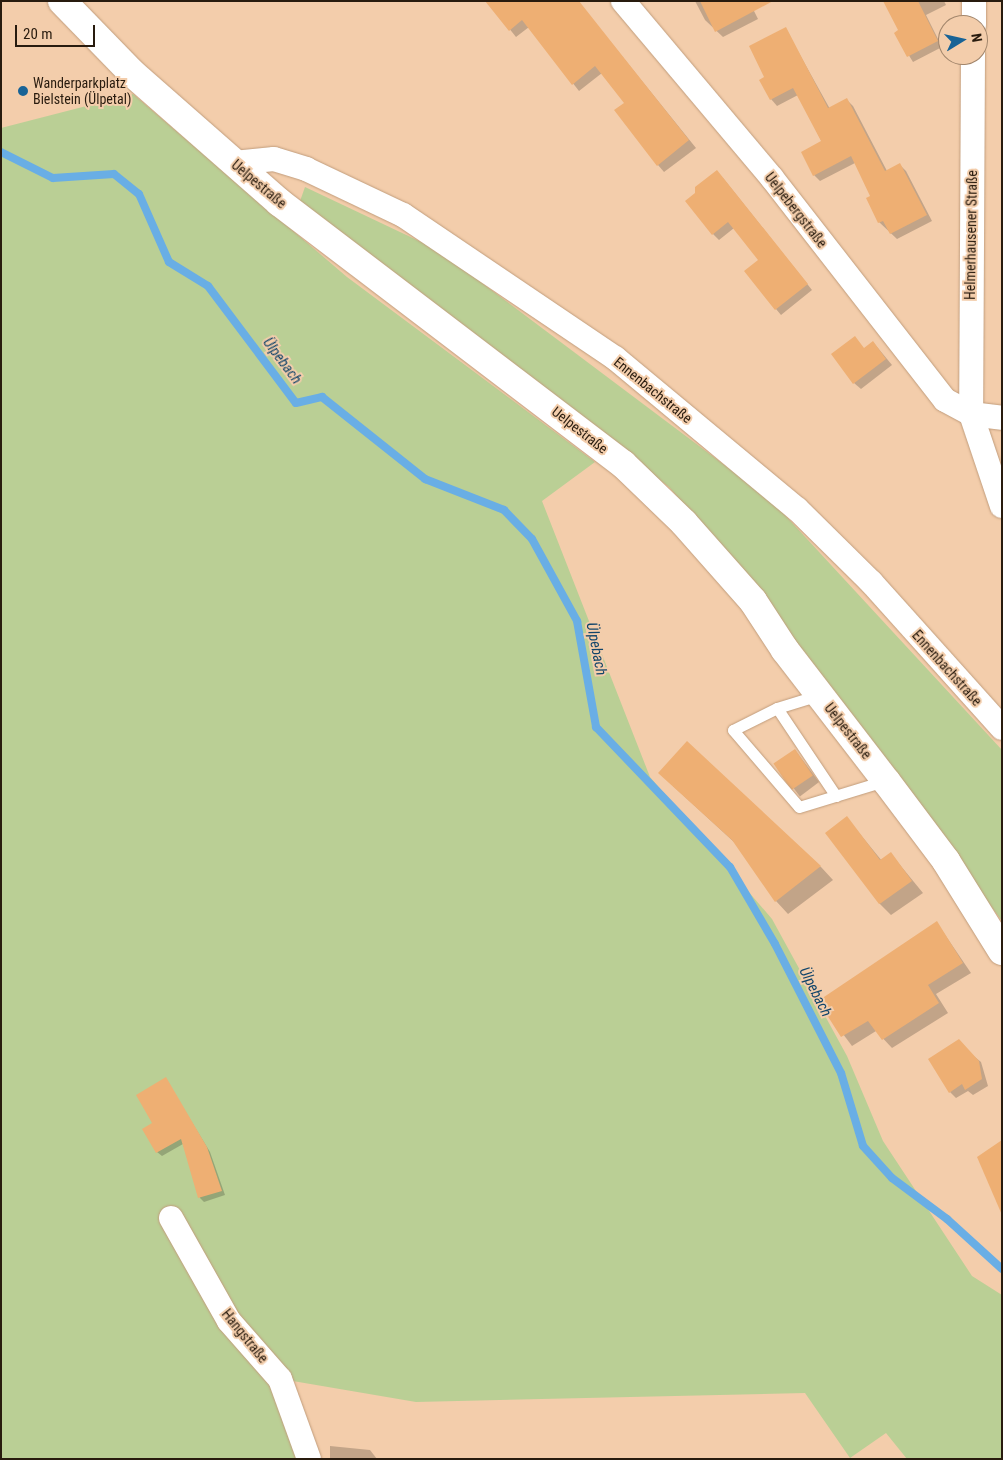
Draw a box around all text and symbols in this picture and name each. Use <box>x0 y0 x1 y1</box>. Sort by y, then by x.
scale bar <box>18 15 98 47</box>
north arrow <box>938 15 988 65</box>
text: 20 m <box>23 25 53 43</box>
text: N <box>968 32 985 43</box>
place label: Wanderparkplatz Bielstein (Ülpetal) <box>33 75 131 108</box>
marker: Wanderparkplatz Bielstein (Ülpetal) <box>17 85 29 97</box>
street label: Uelpestraße <box>228 156 290 212</box>
street label: Uelpebergstraße <box>761 169 831 251</box>
street label: Helmerhausener Straße <box>961 170 981 300</box>
water label: Ülpebach <box>259 334 305 388</box>
street label: Ennenbachstraße <box>610 353 696 427</box>
street label: Uelpestraße <box>549 403 611 457</box>
water label: Ülpebach <box>582 621 610 677</box>
street label: Ennenbachstraße <box>909 627 985 709</box>
street label: Uelpestraße <box>821 700 875 762</box>
water label: Ülpebach <box>795 964 835 1020</box>
street label: Hangstraße <box>218 1306 272 1366</box>

